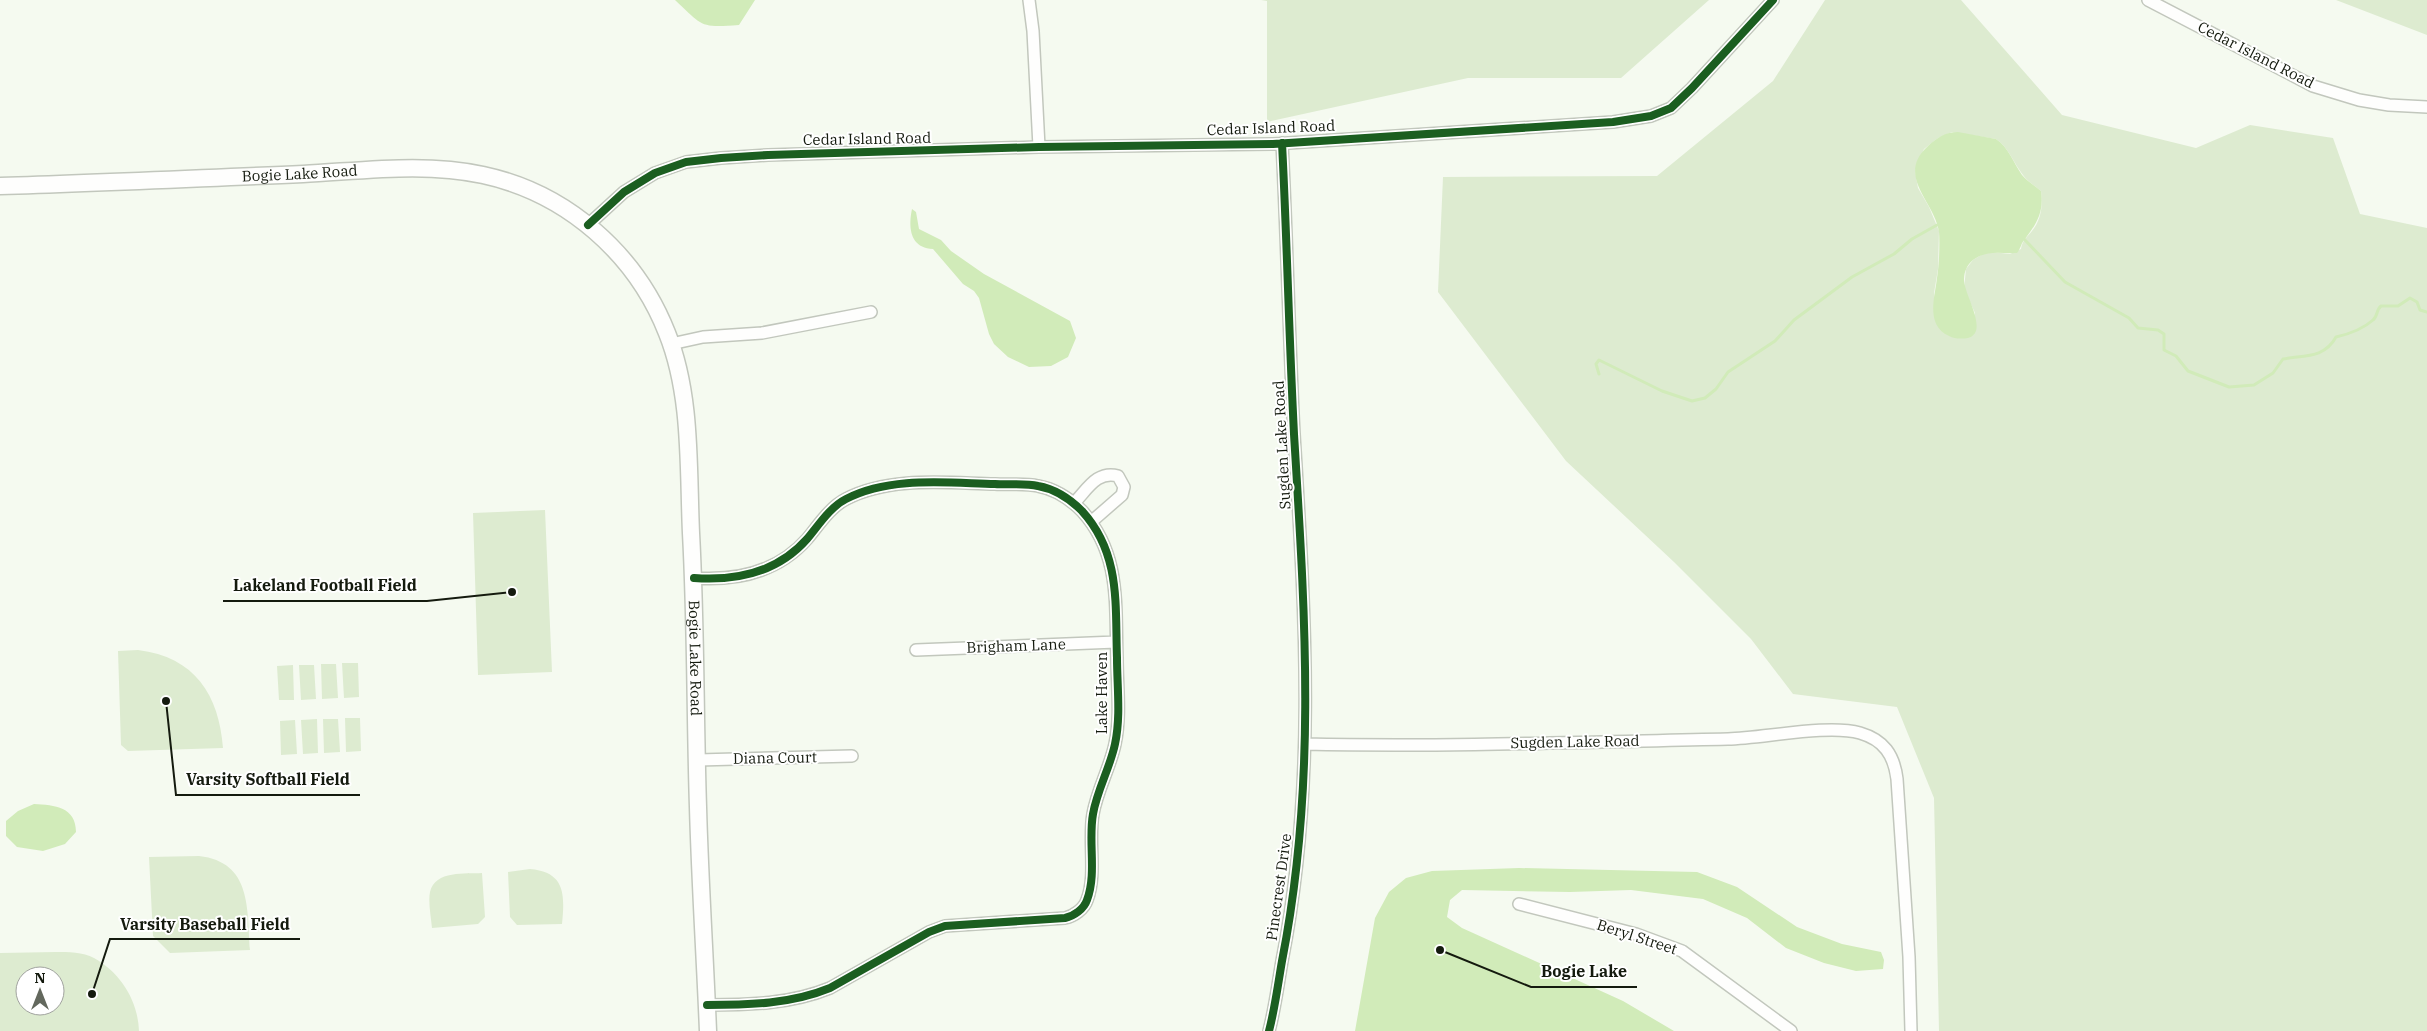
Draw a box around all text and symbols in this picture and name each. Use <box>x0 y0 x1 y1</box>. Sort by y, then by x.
street label: Cedar Island Road <box>2195 17 2318 92</box>
street label: Cedar Island Road <box>1207 116 1335 139</box>
street label: Cedar Island Road <box>803 128 931 149</box>
street label: Bogie Lake Road <box>241 160 358 186</box>
street label: Sugden Lake Road <box>1269 380 1294 510</box>
callout: Lakeland Football Field <box>223 570 427 601</box>
text: Lakeland Football Field <box>233 575 417 595</box>
street label: Bogie Lake Road <box>685 600 706 716</box>
street label: Brigham Lane <box>966 634 1066 657</box>
street label: Lake Haven <box>1092 651 1111 734</box>
street label: Sugden Lake Road <box>1510 731 1640 752</box>
street label: Diana Court <box>733 747 817 768</box>
callout: Varsity Softball Field <box>176 764 360 795</box>
text: Varsity Softball Field <box>186 769 350 789</box>
street label: Pinecrest Drive <box>1262 832 1295 942</box>
callout: Varsity Baseball Field <box>110 908 300 939</box>
text: Varsity Baseball Field <box>120 914 290 934</box>
street label: Beryl Street <box>1595 915 1680 958</box>
callout: Bogie Lake <box>1531 956 1637 987</box>
text: Bogie Lake <box>1541 961 1627 981</box>
north arrow <box>15 966 65 1016</box>
text: N <box>34 969 46 987</box>

